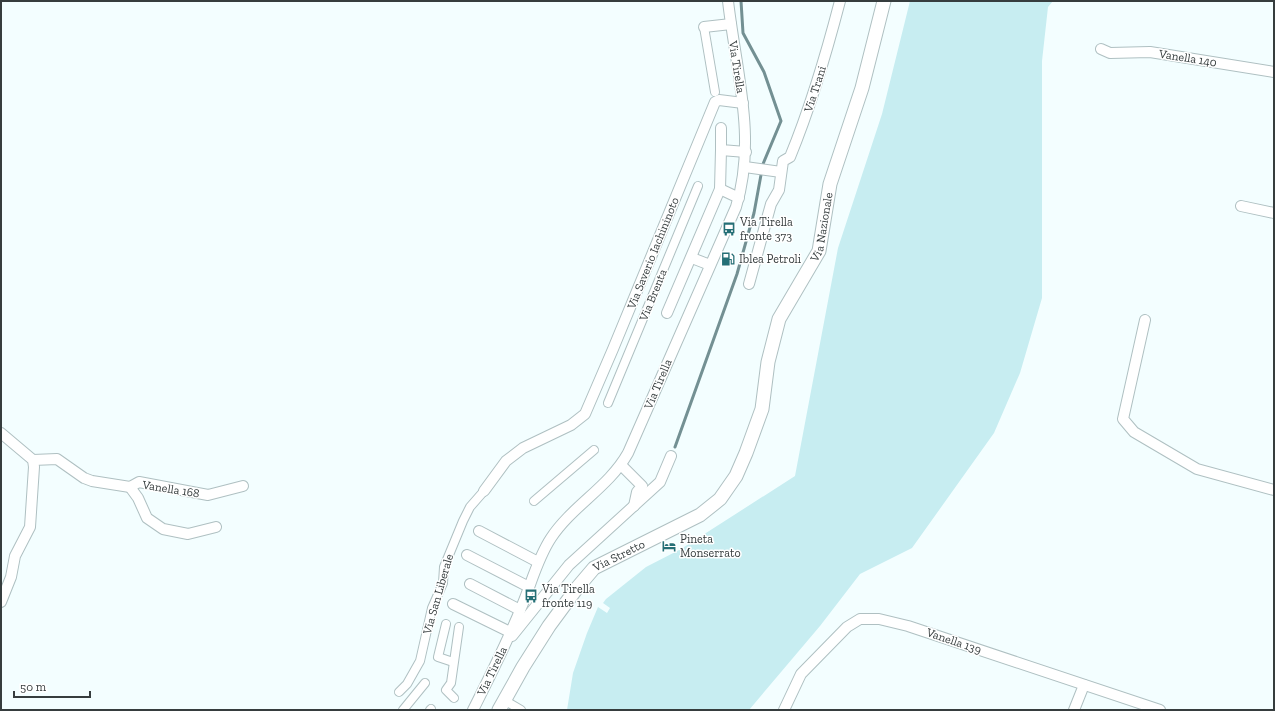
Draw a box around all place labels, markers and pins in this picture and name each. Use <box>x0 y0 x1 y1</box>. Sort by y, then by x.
place label: Via Tirella fronte 373 <box>739 215 793 243</box>
bus stop icon: Via Tirella fronte 373 <box>721 221 737 237</box>
fuel station icon: Iblea Petroli <box>720 251 736 267</box>
place label: Iblea Petroli <box>739 252 802 266</box>
place label: Pineta Monserrato <box>680 532 741 560</box>
hotel icon: Pineta Monserrato <box>661 538 677 554</box>
place label: Via Tirella fronte 119 <box>541 582 595 610</box>
bus stop icon: Via Tirella fronte 119 <box>523 588 539 604</box>

